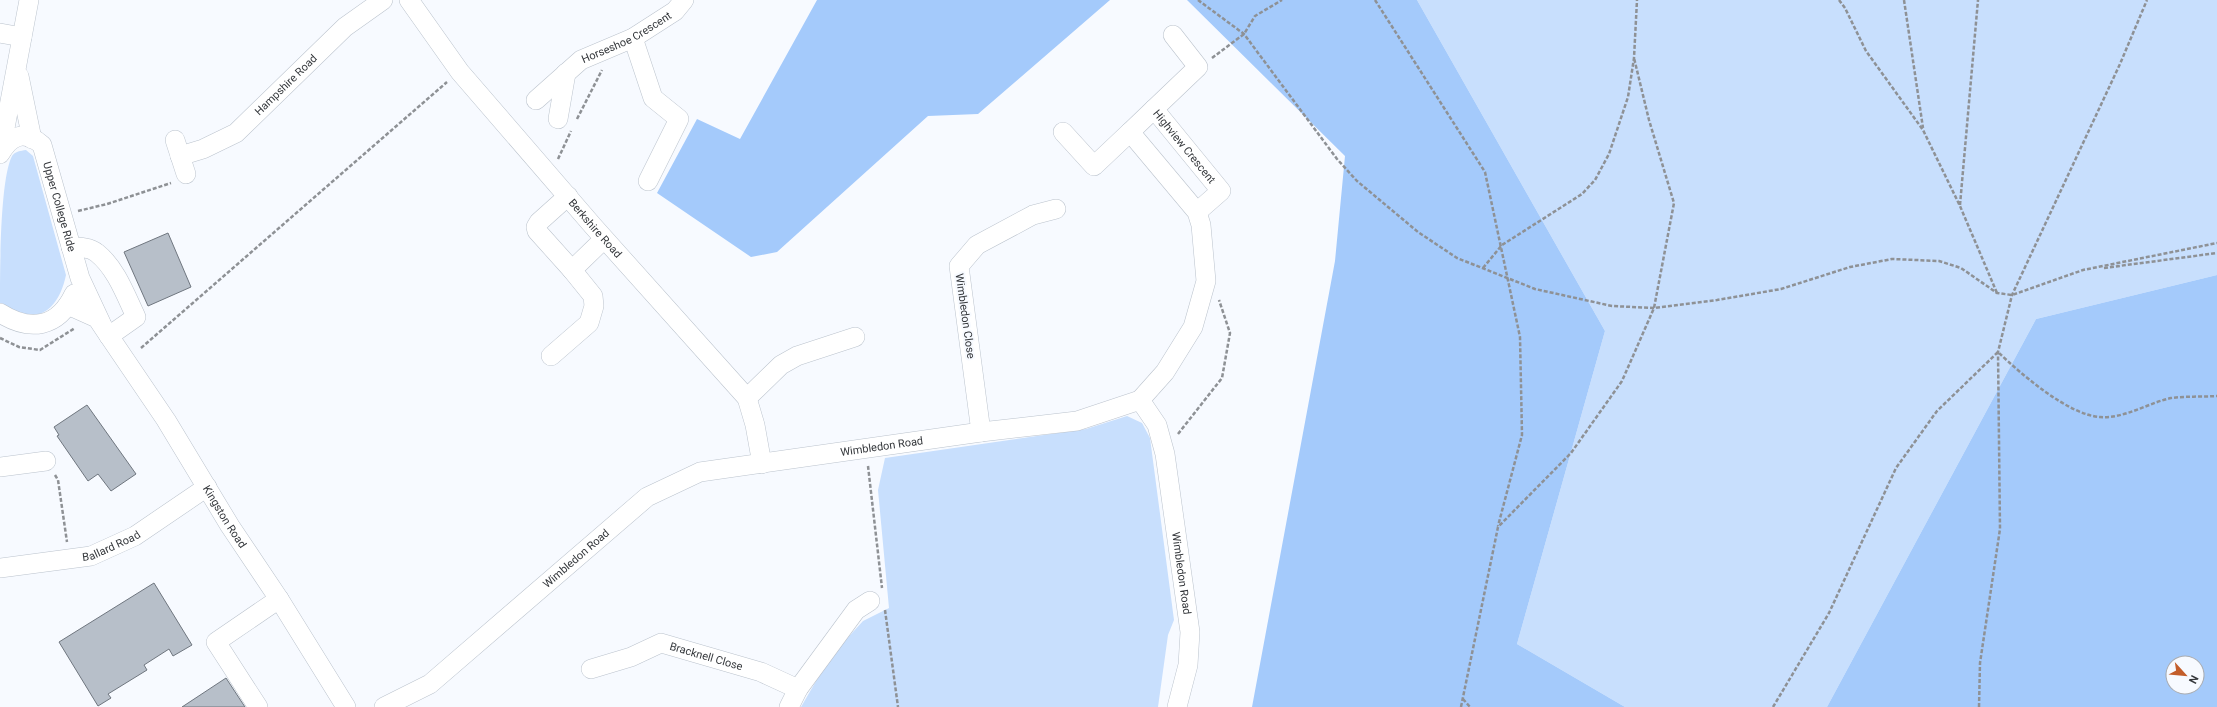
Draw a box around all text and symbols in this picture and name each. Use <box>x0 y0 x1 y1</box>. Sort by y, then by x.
street label: Horseshoe Crescent <box>579 8 674 66</box>
street label: Hampshire Road <box>252 52 319 118</box>
street label: Highview Crescent <box>1151 107 1219 186</box>
street label: Upper College Ride <box>41 160 79 253</box>
street label: Berkshire Road <box>566 196 625 260</box>
street label: Wimbledon Close <box>953 273 977 359</box>
street label: Wimbledon Road <box>839 434 924 458</box>
street label: Kingston Road <box>200 483 249 550</box>
street label: Wimbledon Road <box>540 526 612 590</box>
street label: Ballard Road <box>81 528 143 564</box>
street label: Wimbledon Road <box>1169 531 1194 615</box>
street label: Bracknell Close <box>668 639 744 673</box>
north arrow <box>2165 655 2205 695</box>
text: N <box>2186 673 2201 686</box>

